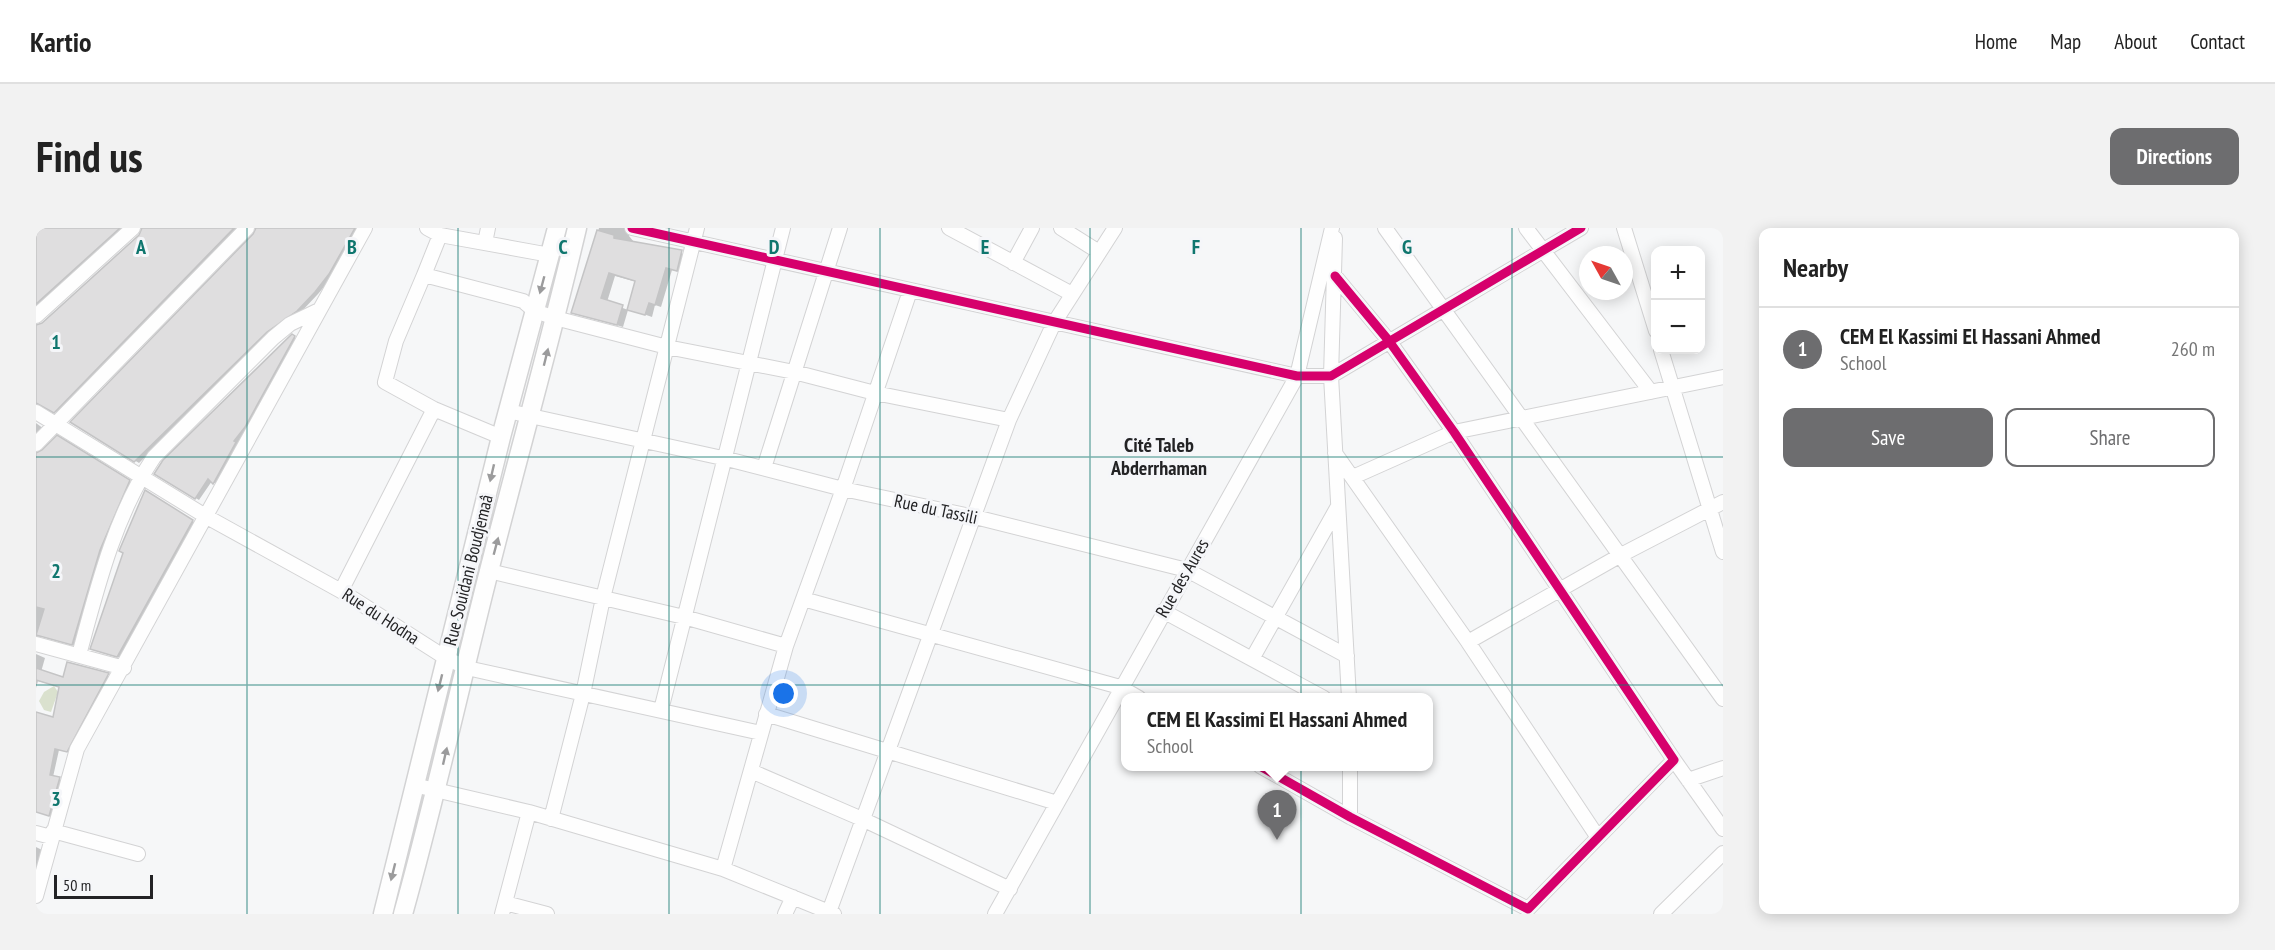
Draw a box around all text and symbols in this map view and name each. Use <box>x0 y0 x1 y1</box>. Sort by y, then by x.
text: Kartio <box>30 23 92 60</box>
text: Home <box>1975 28 2017 55</box>
text: Map <box>2050 28 2081 55</box>
text: About <box>2114 28 2157 55</box>
text: Contact <box>2190 28 2245 55</box>
button: Directions <box>2110 128 2239 185</box>
text: Find us <box>36 129 143 184</box>
text: A <box>135 234 147 260</box>
text: B <box>347 234 357 260</box>
text: C <box>558 234 568 260</box>
text: D <box>769 234 780 260</box>
text: E <box>981 234 989 260</box>
text: F <box>1192 234 1200 260</box>
text: G <box>1402 234 1412 260</box>
north arrow <box>1579 246 1633 300</box>
map controls <box>1651 246 1705 354</box>
button: + <box>1651 246 1705 300</box>
text: Nearby <box>1783 251 1848 284</box>
one-way arrow <box>537 276 546 294</box>
button: − <box>1651 300 1705 354</box>
text: CEM El Kassimi El Hassani Ahmed <box>1840 322 2100 350</box>
text: 1 <box>51 329 61 355</box>
text: 1 <box>1798 336 1807 362</box>
text: 260 m <box>2171 336 2215 362</box>
one-way arrow <box>541 348 551 367</box>
text: School <box>1840 350 1886 376</box>
button: Save <box>1783 408 1993 467</box>
button: Share <box>2005 408 2215 467</box>
district label: Cité Taleb Abderrhaman <box>1110 432 1207 481</box>
one-way arrow <box>487 464 496 483</box>
street label: Rue du Tassili <box>892 489 980 529</box>
street label: Rue Souidani Boudjemaâ <box>438 492 498 648</box>
street label: Rue des Aures <box>1150 535 1214 621</box>
one-way arrow <box>491 537 501 555</box>
text: 2 <box>51 558 61 584</box>
street label: Rue du Hodna <box>338 583 424 649</box>
one-way arrow <box>434 673 444 692</box>
your location <box>769 679 798 708</box>
popup <box>1121 693 1433 771</box>
text: CEM El Kassimi El Hassani Ahmed <box>1147 705 1407 733</box>
text: School <box>1147 733 1193 759</box>
one-way arrow <box>441 746 450 765</box>
text: 3 <box>51 786 61 812</box>
pin: 1 <box>1258 790 1296 840</box>
one-way arrow <box>387 863 397 881</box>
scale bar <box>54 872 153 900</box>
text: 50 m <box>63 875 91 895</box>

